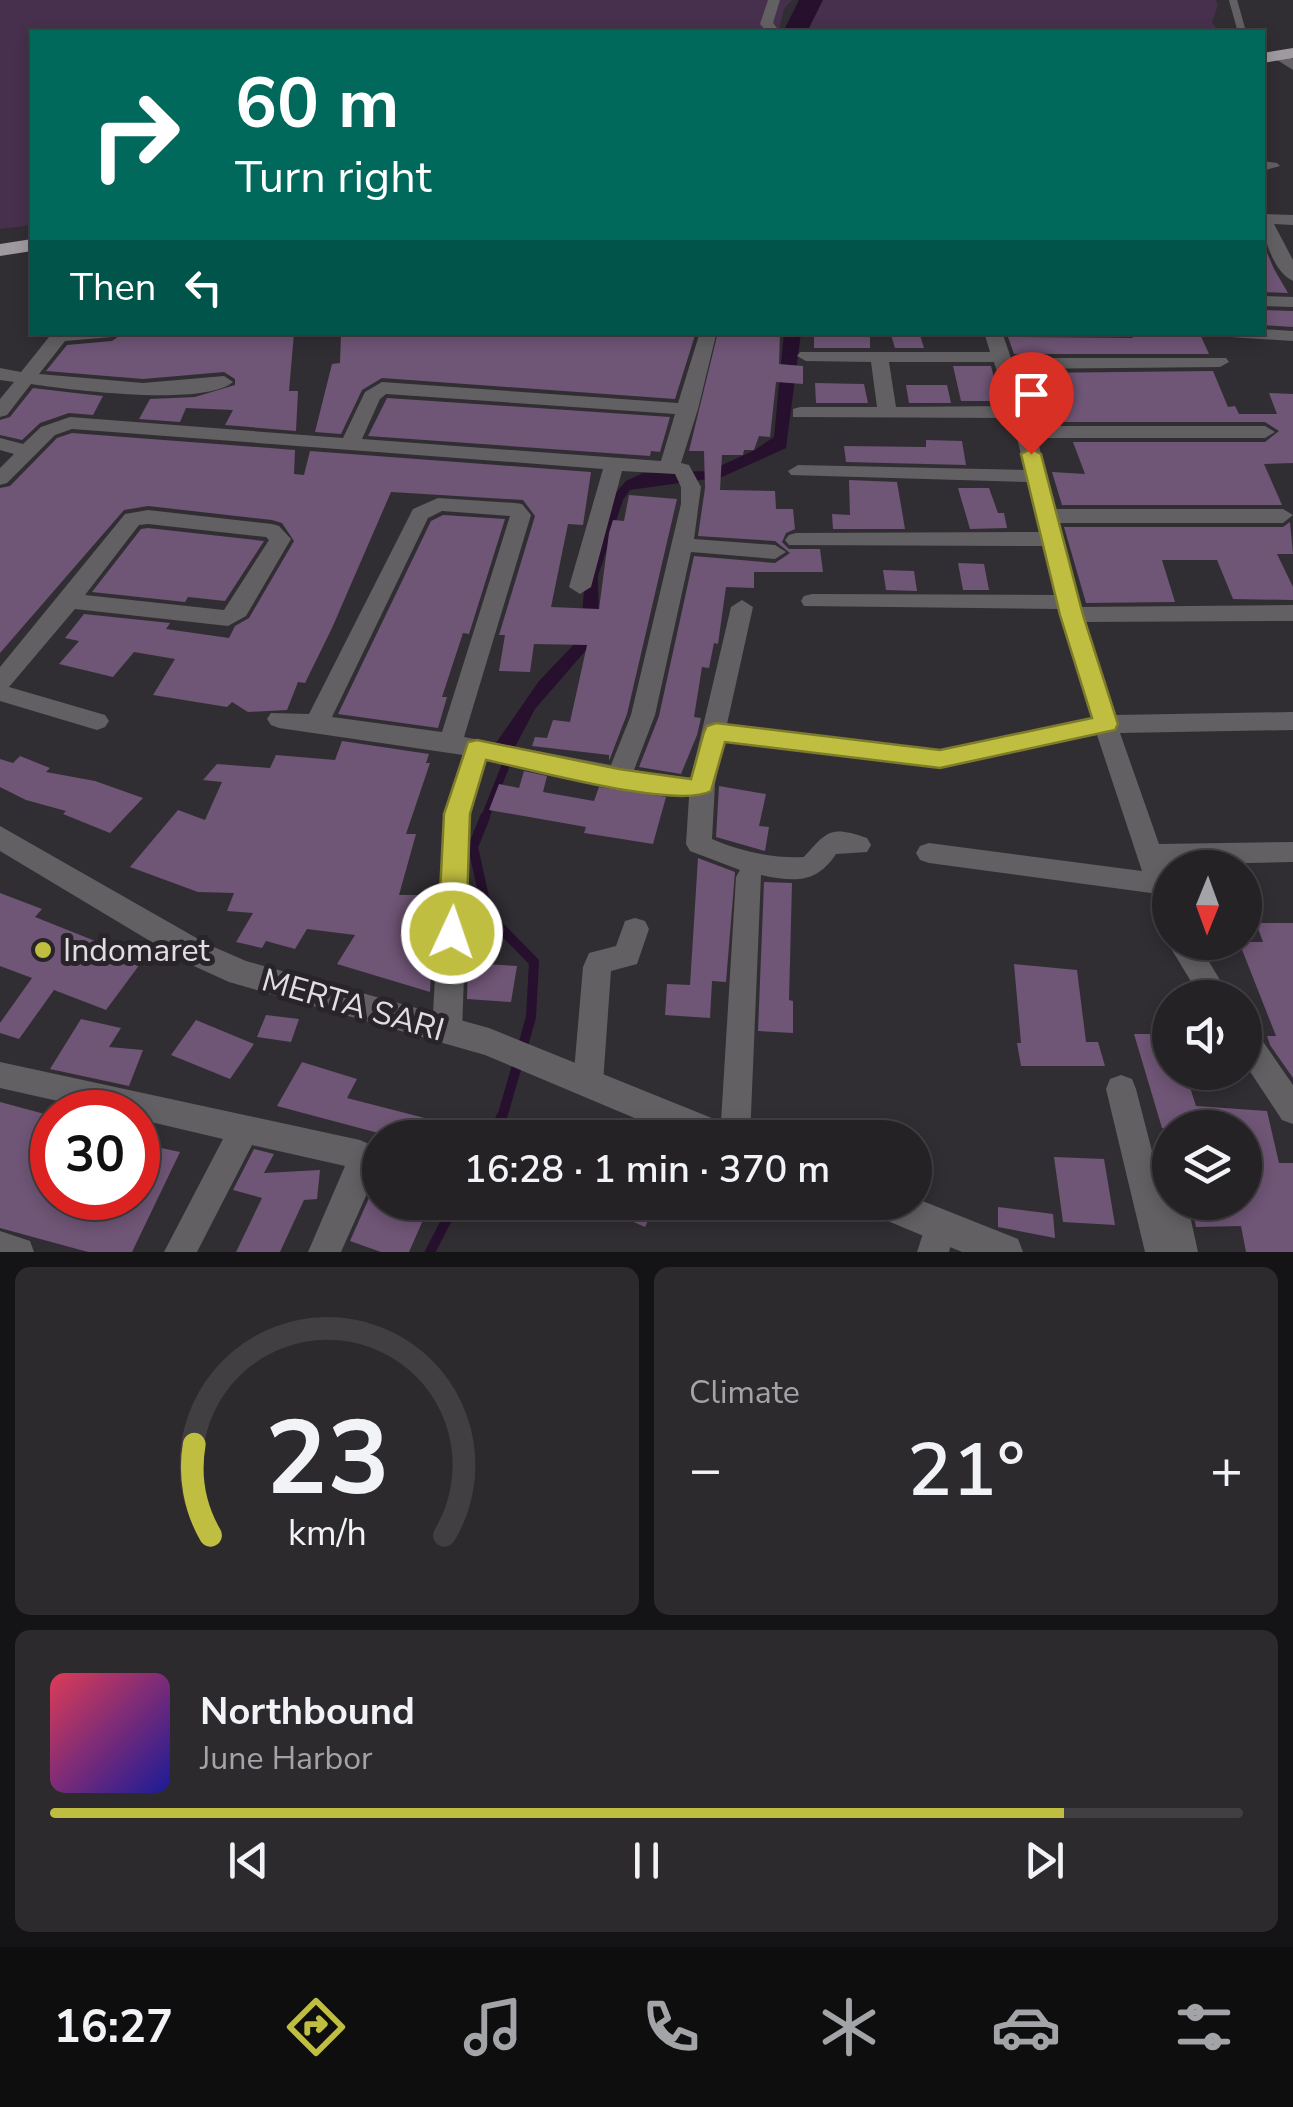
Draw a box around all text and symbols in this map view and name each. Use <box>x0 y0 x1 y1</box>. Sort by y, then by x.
text: 60 m <box>235 56 399 152</box>
icon: right <box>70 70 200 200</box>
text: Turn right <box>235 147 432 208</box>
icon: left <box>176 260 231 315</box>
text: Then <box>70 262 156 313</box>
pin <box>989 352 1074 455</box>
icon: arrive <box>1004 367 1059 422</box>
north arrow <box>1152 850 1262 960</box>
map controls <box>1152 850 1262 1220</box>
position arrow <box>400 881 504 985</box>
place label: Indomaret <box>63 929 210 972</box>
marker: Indomaret <box>32 939 54 961</box>
street label: MERTA SARI <box>257 958 449 1052</box>
button: sound <box>1152 980 1262 1090</box>
speed limit sign: 30 <box>30 1090 160 1220</box>
button: layers <box>1152 1110 1262 1220</box>
text: 16:28 · 1 min · 370 m <box>464 1144 830 1195</box>
text: Climate <box>689 1371 800 1414</box>
text: 23 <box>265 1388 389 1530</box>
text: 21° <box>907 1419 1025 1521</box>
text: − <box>689 1432 722 1507</box>
text: + <box>1210 1432 1243 1507</box>
text: km/h <box>288 1509 366 1558</box>
text: Northbound <box>200 1686 415 1737</box>
text: June Harbor <box>200 1737 372 1780</box>
icon: previous <box>221 1833 276 1888</box>
icon: pause <box>619 1833 674 1888</box>
icon: next <box>1017 1833 1072 1888</box>
icon: directions <box>281 1992 351 2062</box>
icon: music <box>458 1992 528 2062</box>
icon: phone <box>636 1992 706 2062</box>
icon: climate <box>814 1992 884 2062</box>
icon: car <box>991 1992 1061 2062</box>
icon: filters <box>1169 1992 1239 2062</box>
text: 16:27 <box>54 1997 173 2058</box>

